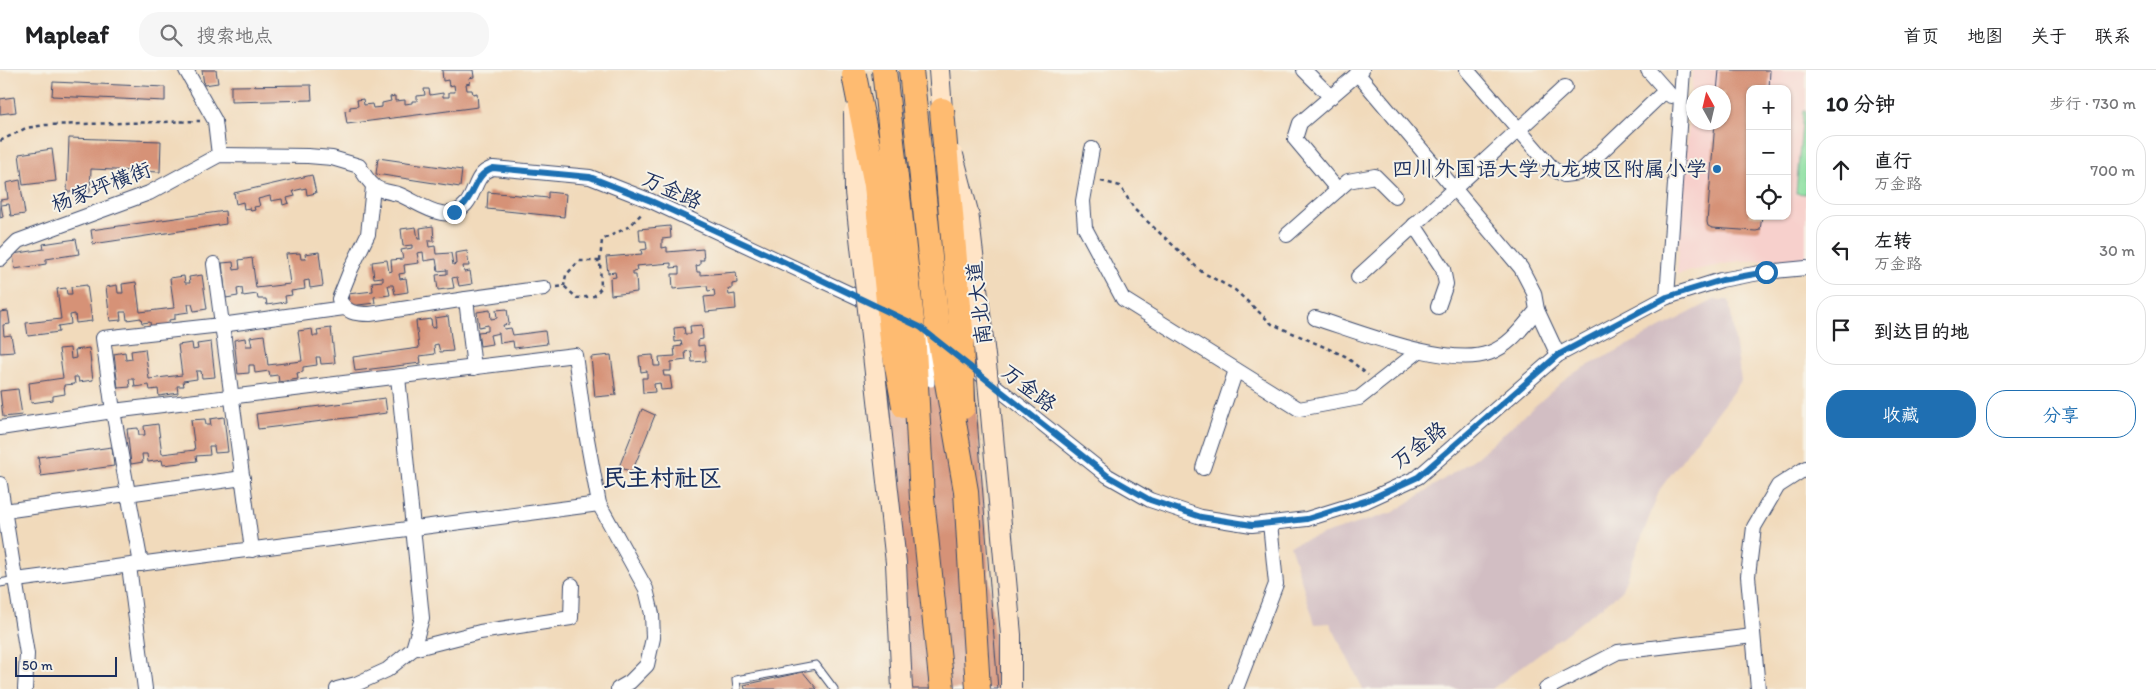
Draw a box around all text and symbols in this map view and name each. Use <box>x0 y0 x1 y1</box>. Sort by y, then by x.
search box <box>139 12 489 57</box>
text: Mapleaf <box>25 20 109 49</box>
icon: search <box>157 21 185 49</box>
text: 搜索地点 <box>197 24 273 47</box>
text: 首页 <box>1903 25 1939 47</box>
text: 地图 <box>1967 25 2003 47</box>
text: 关于 <box>2031 25 2067 47</box>
text: 联系 <box>2095 25 2131 47</box>
north arrow <box>1686 85 1731 130</box>
map controls <box>1746 85 1791 220</box>
button: + <box>1746 85 1791 130</box>
text: 10 分钟 <box>1826 91 1895 116</box>
text: 步行 · 730 m <box>2049 94 2136 113</box>
button: − <box>1746 130 1791 175</box>
text: 直行 <box>1874 149 1912 172</box>
street label: 杨家坪横街 <box>47 156 154 217</box>
place label: 四川外国语大学九龙坡区附属小学 <box>1392 156 1707 181</box>
icon: ahead <box>1827 156 1855 184</box>
text: 700 m <box>2090 161 2135 180</box>
marker: 四川外国语大学九龙坡区附属小学 <box>1711 163 1723 175</box>
street label: 万金路 <box>638 165 706 214</box>
text: 万金路 <box>1874 174 1922 193</box>
button: locate <box>1746 175 1791 220</box>
route end <box>443 201 466 224</box>
text: 左转 <box>1874 229 1912 252</box>
icon: left <box>1827 236 1855 264</box>
text: 30 m <box>2099 241 2135 260</box>
text: 万金路 <box>1874 254 1922 273</box>
street label: 南北大道 <box>961 260 996 346</box>
route start <box>1755 261 1778 284</box>
icon: arrive <box>1827 316 1855 344</box>
text: 到达目的地 <box>1874 320 1969 343</box>
street label: 万金路 <box>997 358 1062 417</box>
button: 收藏 <box>1826 390 1976 438</box>
button: 分享 <box>1986 390 2136 438</box>
street label: 万金路 <box>1386 416 1451 474</box>
district label: 民主村社区 <box>602 463 722 492</box>
scale bar <box>15 654 118 677</box>
text: 50 m <box>22 657 53 674</box>

